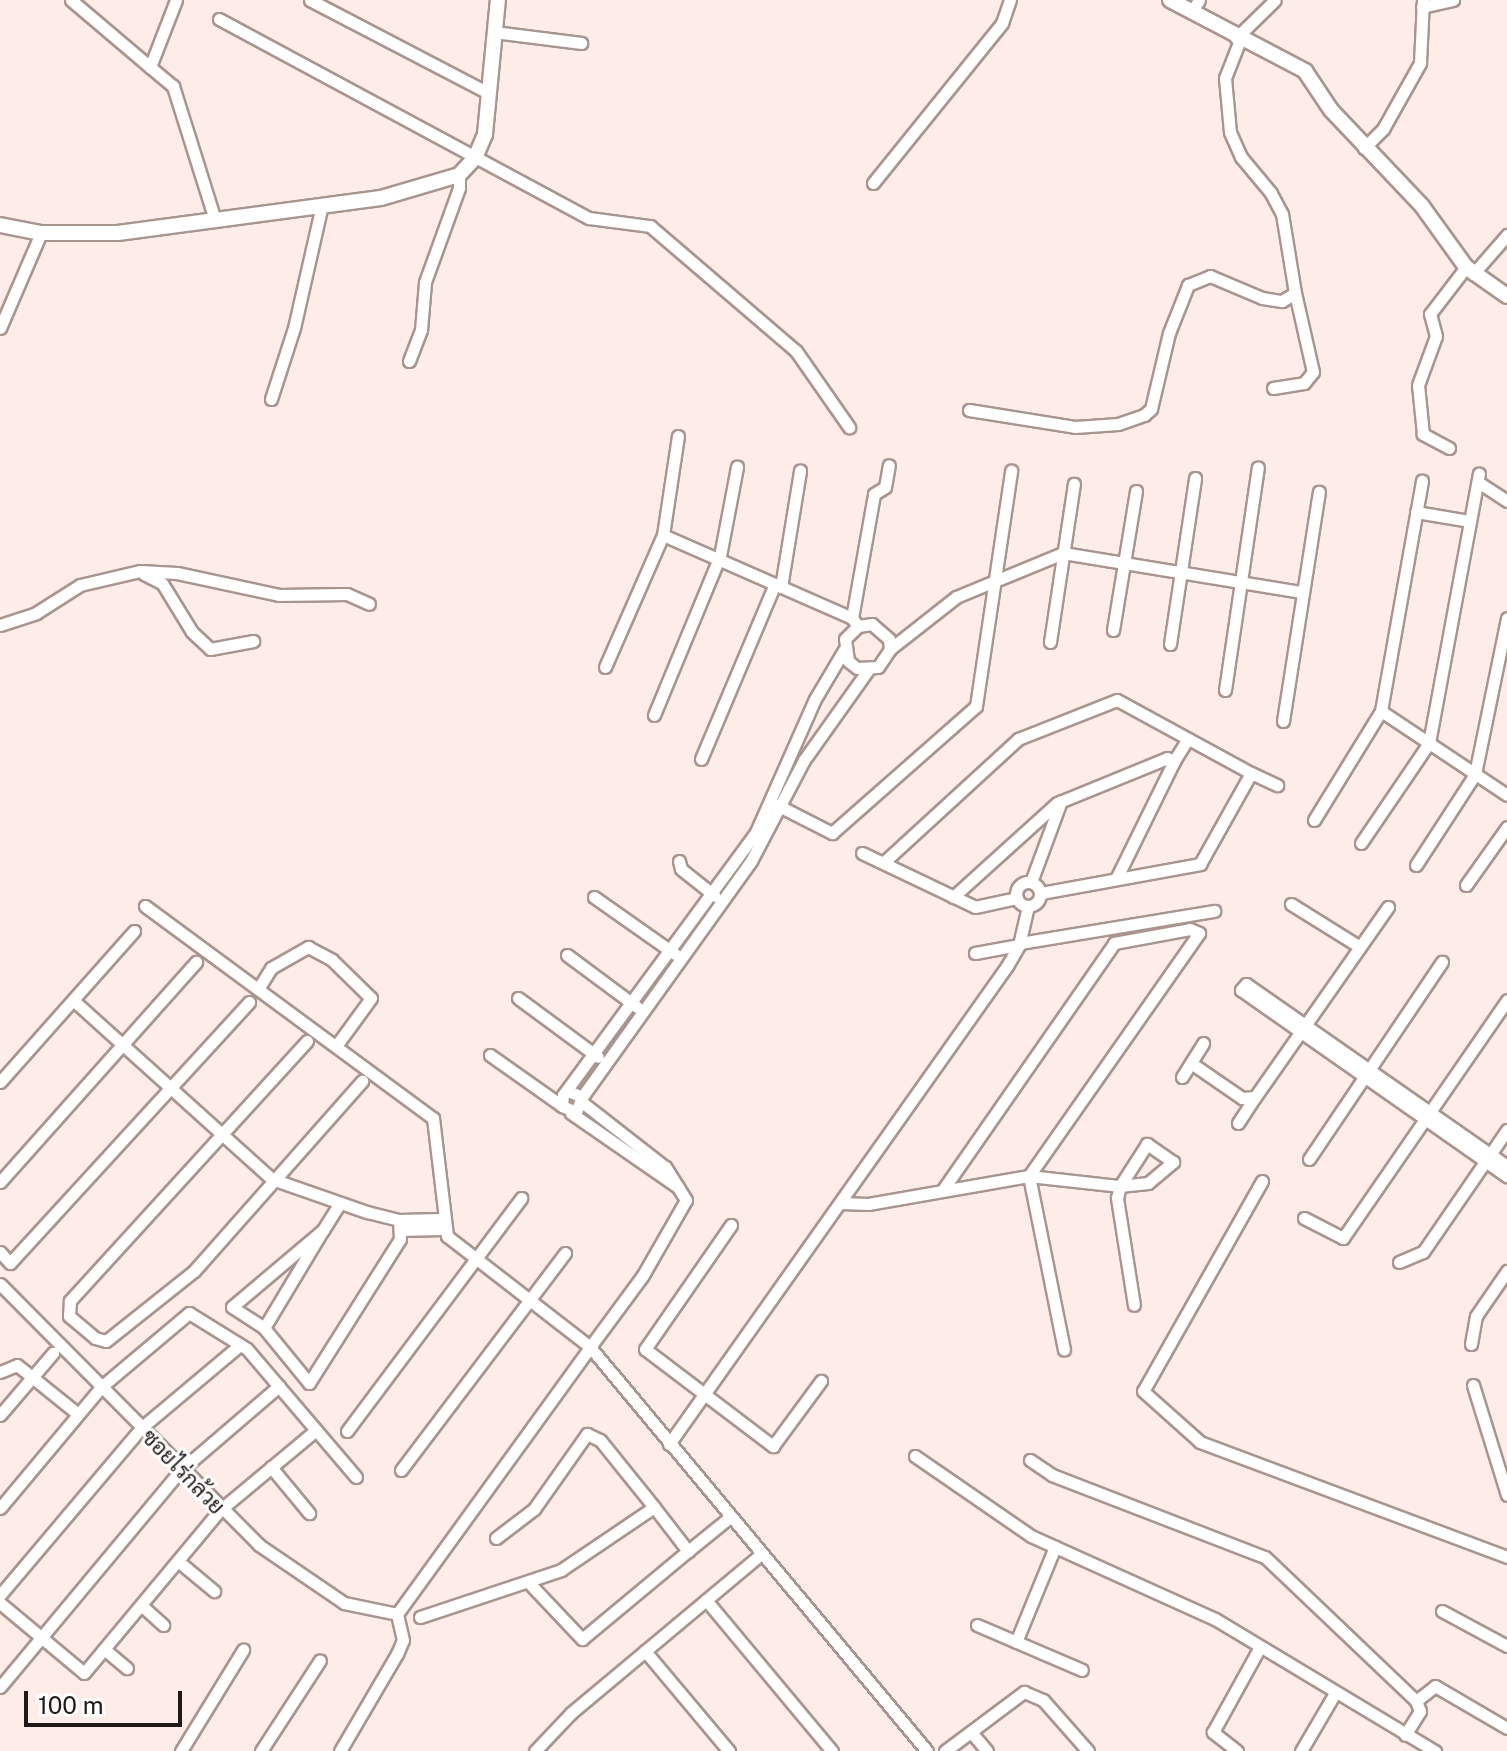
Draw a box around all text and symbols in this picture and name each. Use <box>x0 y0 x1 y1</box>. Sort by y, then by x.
street label: ซอยไร่กล้วย <box>136 1424 230 1520</box>
scale bar <box>28 1675 186 1725</box>
text: 100 m <box>38 1691 104 1719</box>

